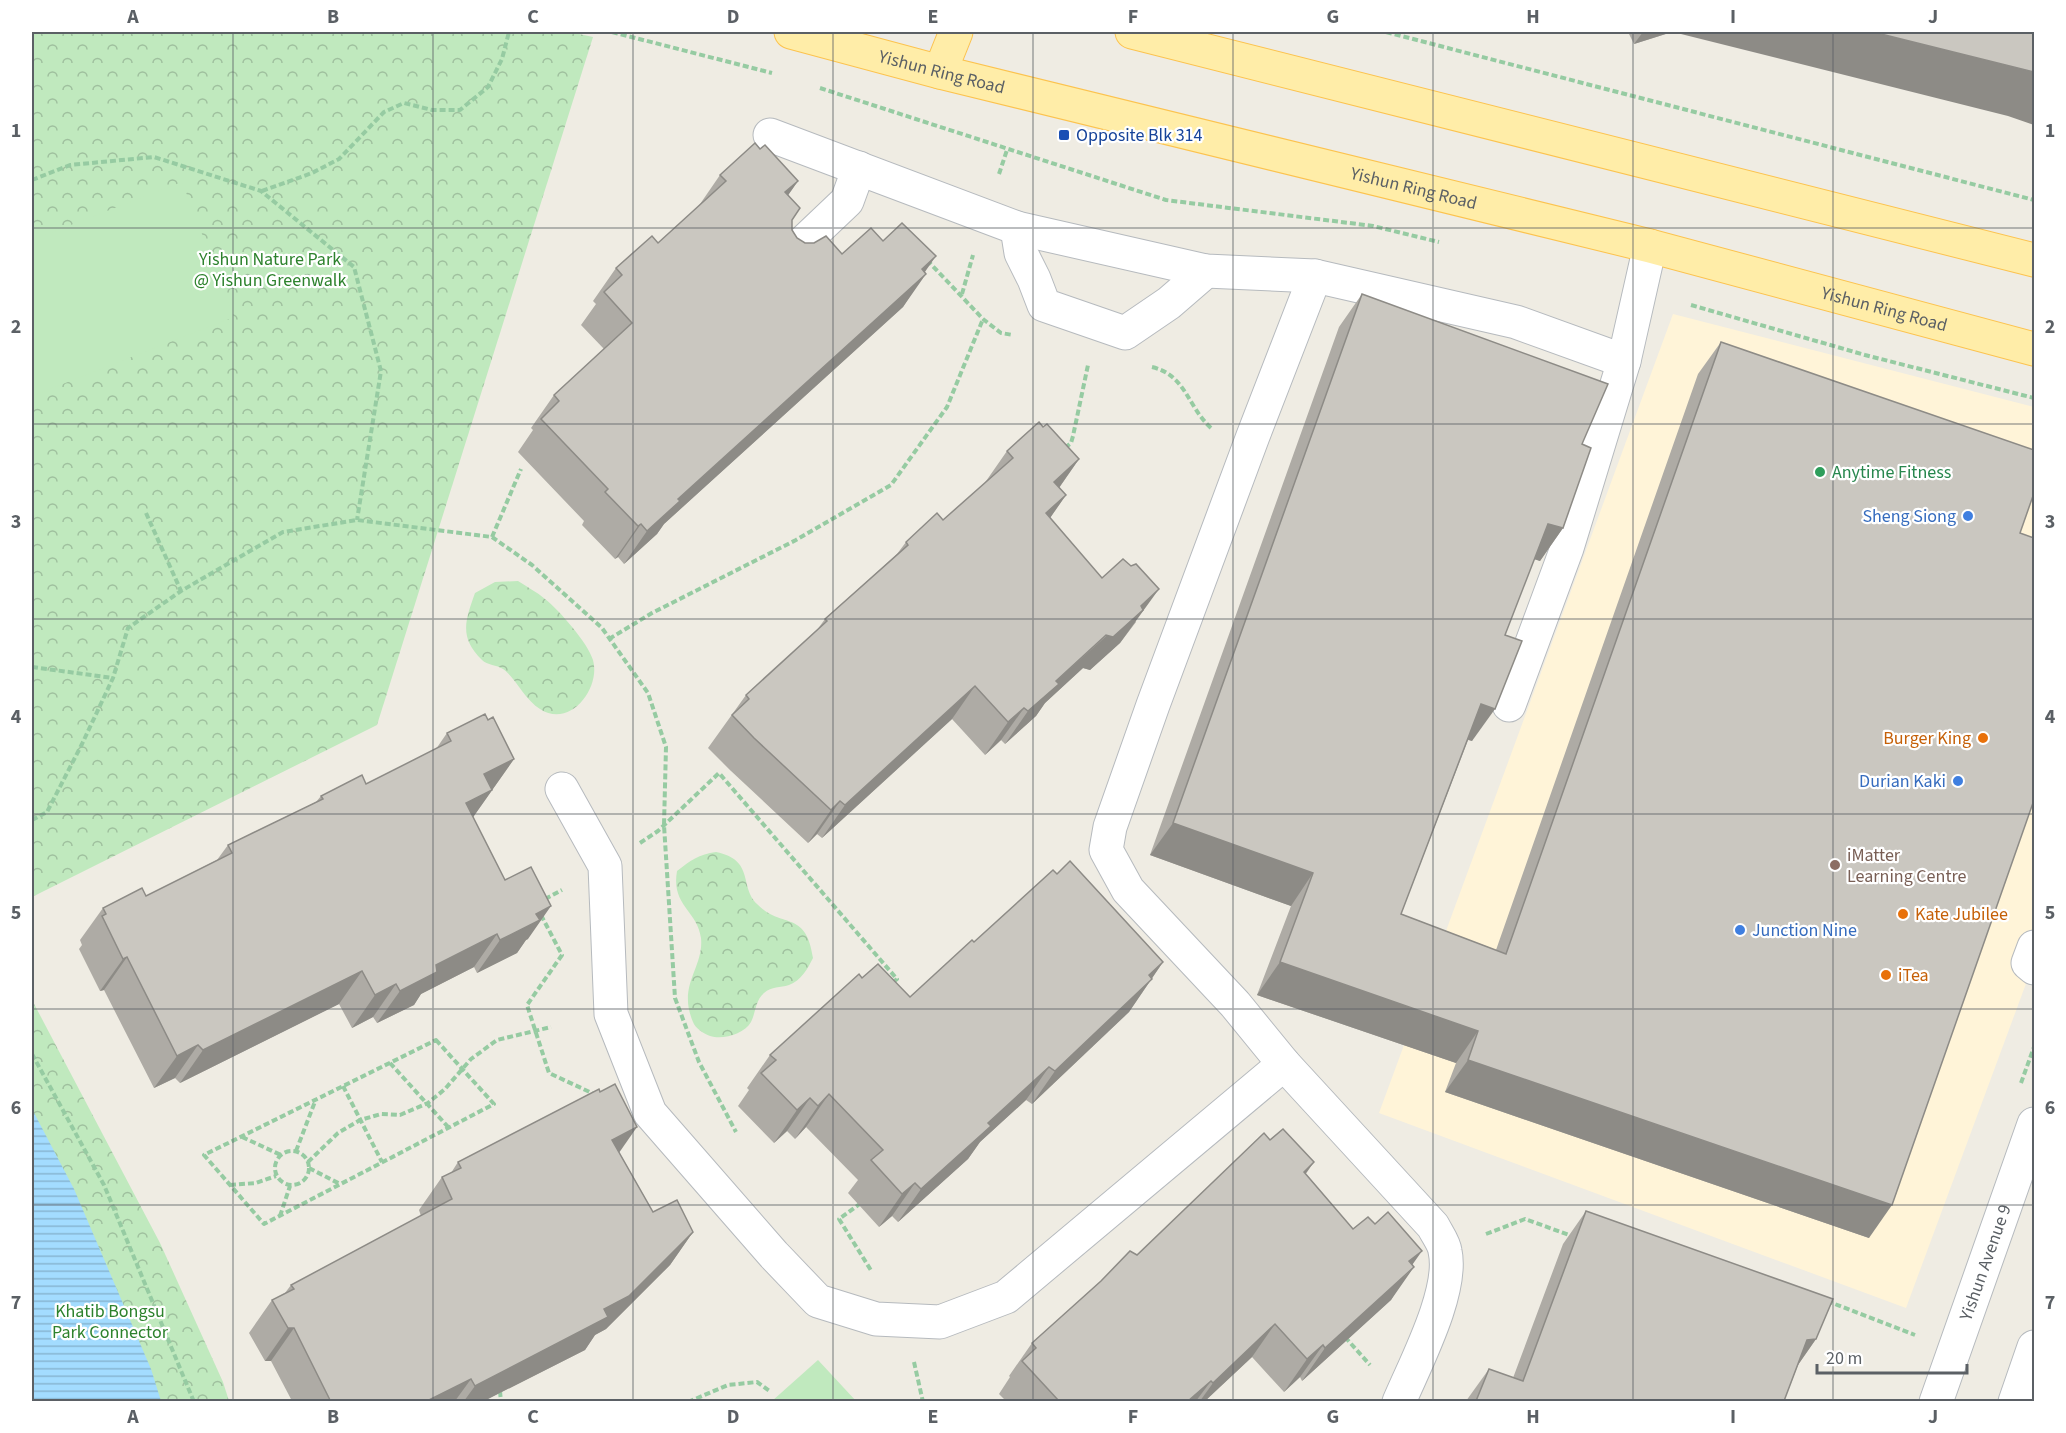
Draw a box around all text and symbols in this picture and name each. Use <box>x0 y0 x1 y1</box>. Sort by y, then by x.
text: A <box>126 3 139 31</box>
text: B <box>327 3 339 31</box>
text: C <box>527 3 539 31</box>
text: D <box>727 3 739 31</box>
text: E <box>928 3 938 31</box>
text: F <box>1128 3 1138 31</box>
text: G <box>1327 3 1339 31</box>
text: H <box>1526 3 1540 31</box>
text: I <box>1730 3 1736 31</box>
text: J <box>1928 3 1938 31</box>
street label: Yishun Ring Road <box>875 43 1008 100</box>
text: 1 <box>11 117 21 145</box>
text: 1 <box>2045 117 2055 145</box>
place label: Opposite Blk 314 <box>1076 123 1203 148</box>
marker: Opposite Blk 314 <box>1057 128 1071 142</box>
street label: Yishun Ring Road <box>1347 160 1480 216</box>
park label: Yishun Nature Park @ Yishun Greenwalk <box>194 247 346 293</box>
street label: Yishun Ring Road <box>1818 280 1950 338</box>
text: 2 <box>11 313 21 341</box>
text: 2 <box>2045 313 2055 341</box>
place label: Anytime Fitness <box>1832 460 1951 485</box>
marker: Anytime Fitness <box>1813 465 1827 479</box>
place label: Sheng Siong <box>1862 504 1956 529</box>
text: 3 <box>11 508 21 536</box>
text: 3 <box>2045 508 2055 536</box>
marker: Sheng Siong <box>1961 509 1975 523</box>
text: 4 <box>11 703 22 731</box>
text: 4 <box>2045 703 2056 731</box>
place label: Burger King <box>1883 726 1971 751</box>
marker: Burger King <box>1976 731 1990 745</box>
place label: Durian Kaki <box>1859 769 1946 794</box>
marker: Durian Kaki <box>1951 774 1965 788</box>
place label: iMatter Learning Centre <box>1847 843 1967 889</box>
marker: iMatter Learning Centre <box>1828 858 1842 872</box>
text: 5 <box>11 899 21 927</box>
text: 5 <box>2045 899 2055 927</box>
place label: Kate Jubilee <box>1915 902 2008 927</box>
marker: Kate Jubilee <box>1896 907 1910 921</box>
place label: Junction Nine <box>1752 918 1857 943</box>
marker: Junction Nine <box>1733 923 1747 937</box>
place label: iTea <box>1898 963 1929 988</box>
marker: iTea <box>1879 968 1893 982</box>
text: 6 <box>11 1094 21 1122</box>
text: 6 <box>2045 1094 2055 1122</box>
street label: Yishun Avenue 9 <box>1953 1201 2017 1325</box>
text: 7 <box>11 1289 21 1317</box>
text: 7 <box>2045 1289 2055 1317</box>
park label: Khatib Bongsu Park Connector <box>52 1299 169 1345</box>
scale bar <box>1817 1337 1967 1375</box>
text: 20 m <box>1826 1346 1862 1371</box>
text: A <box>126 1403 139 1431</box>
text: B <box>327 1403 339 1431</box>
text: C <box>527 1403 539 1431</box>
text: D <box>727 1403 739 1431</box>
text: E <box>928 1403 938 1431</box>
text: F <box>1128 1403 1138 1431</box>
text: G <box>1327 1403 1339 1431</box>
text: H <box>1526 1403 1540 1431</box>
text: I <box>1730 1403 1736 1431</box>
text: J <box>1928 1403 1938 1431</box>

